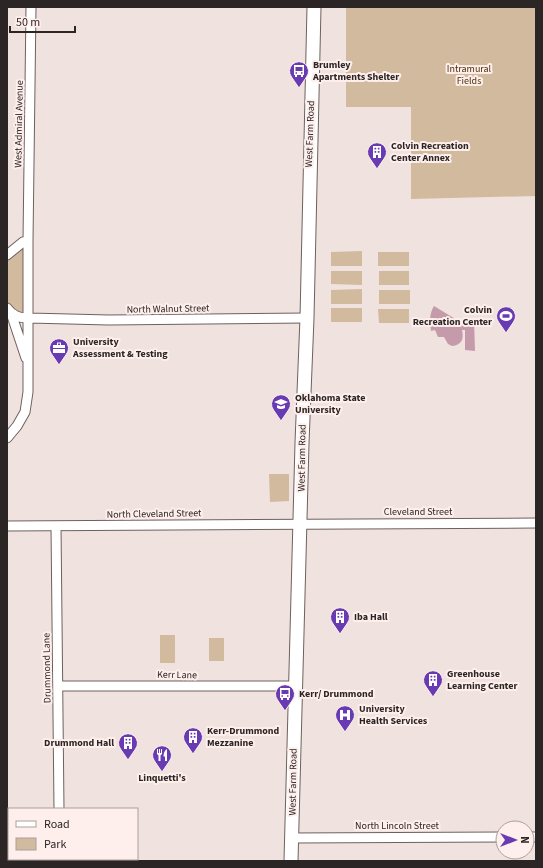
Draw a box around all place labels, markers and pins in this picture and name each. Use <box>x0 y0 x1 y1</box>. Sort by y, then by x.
place label: Brumley Apartments Shelter <box>312 58 399 84</box>
bus stop icon: Brumley Apartments Shelter <box>288 60 310 88</box>
place label: Colvin Recreation Center Annex <box>391 139 469 165</box>
building icon: Colvin Recreation Center Annex <box>366 141 388 169</box>
place label: Colvin Recreation Center <box>413 303 492 329</box>
sports icon: Colvin Recreation Center <box>495 305 517 333</box>
place label: University Assessment & Testing <box>72 335 168 361</box>
office icon: University Assessment & Testing <box>48 337 70 365</box>
place label: Oklahoma State University <box>295 391 365 417</box>
school or university icon: Oklahoma State University <box>270 393 292 421</box>
building icon: Iba Hall <box>329 606 351 634</box>
place label: Iba Hall <box>354 610 388 624</box>
place label: Greenhouse Learning Center <box>447 667 517 693</box>
building icon: Greenhouse Learning Center <box>422 669 444 697</box>
bus stop icon: Kerr/ Drummond <box>274 683 296 711</box>
place label: Kerr/ Drummond <box>299 687 374 701</box>
place label: University Health Services <box>359 702 428 728</box>
hospital icon: University Health Services <box>334 704 356 732</box>
place label: Kerr-Drummond Mezzanine <box>207 724 280 750</box>
building icon: Kerr-Drummond Mezzanine <box>182 726 204 754</box>
building icon: Drummond Hall <box>117 732 139 760</box>
place label: Drummond Hall <box>44 736 114 750</box>
restaurant icon: Linquetti's <box>151 744 173 772</box>
place label: Linquetti's <box>138 771 186 785</box>

